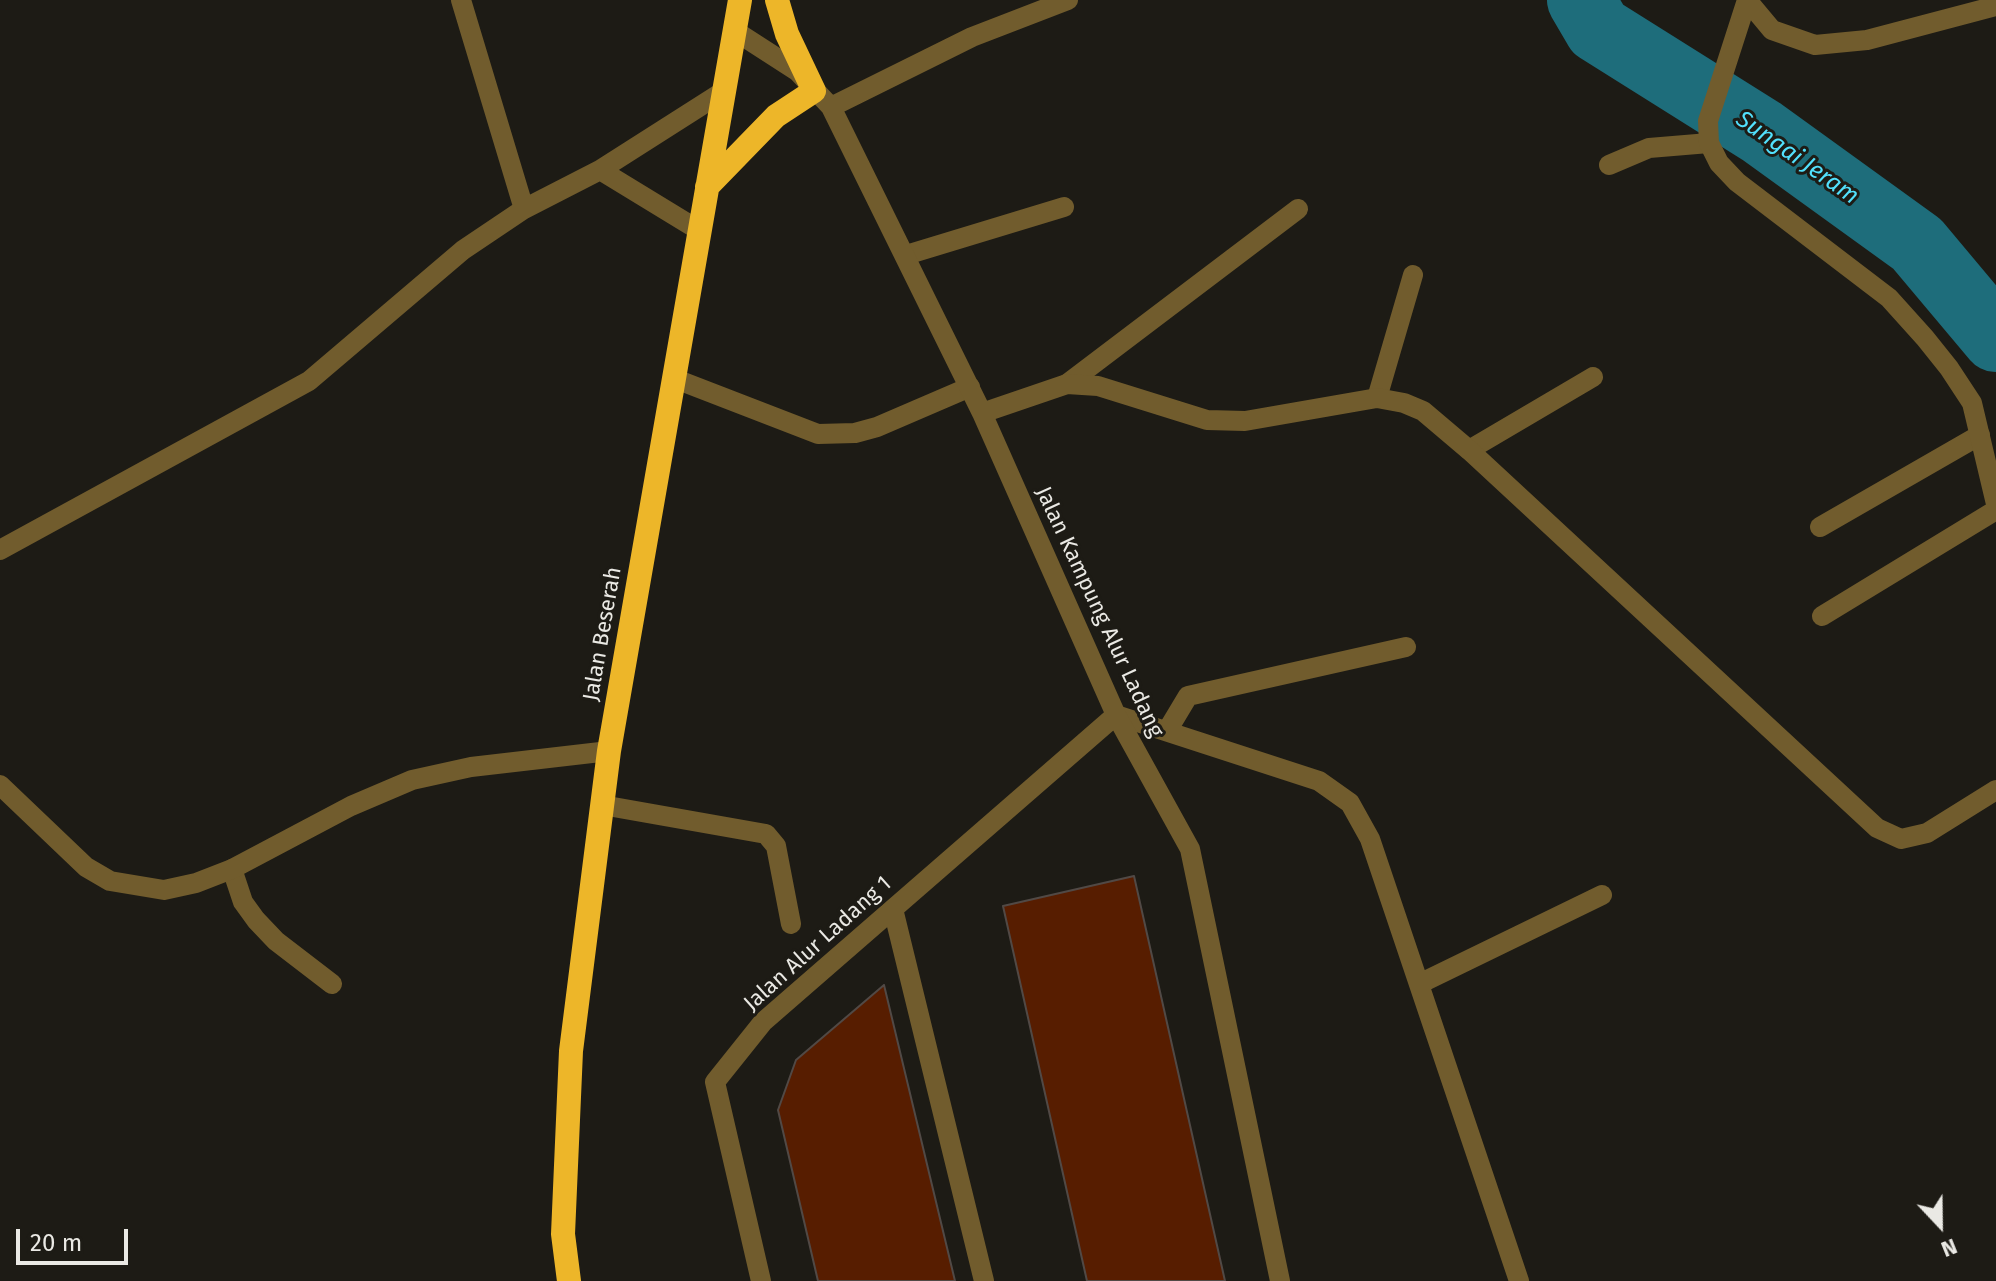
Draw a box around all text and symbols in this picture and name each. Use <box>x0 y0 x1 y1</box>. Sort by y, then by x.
water label: Sungai Jeram <box>1730 105 1864 211</box>
street label: Jalan Kampung Alur Ladang <box>1029 482 1169 742</box>
street label: Jalan Beserah <box>578 565 628 703</box>
street label: Jalan Alur Ladang 1 <box>739 871 897 1017</box>
north arrow <box>1900 1185 1980 1265</box>
scale bar <box>20 1213 132 1263</box>
text: 20 m <box>30 1229 82 1257</box>
text: N <box>1937 1232 1961 1263</box>

